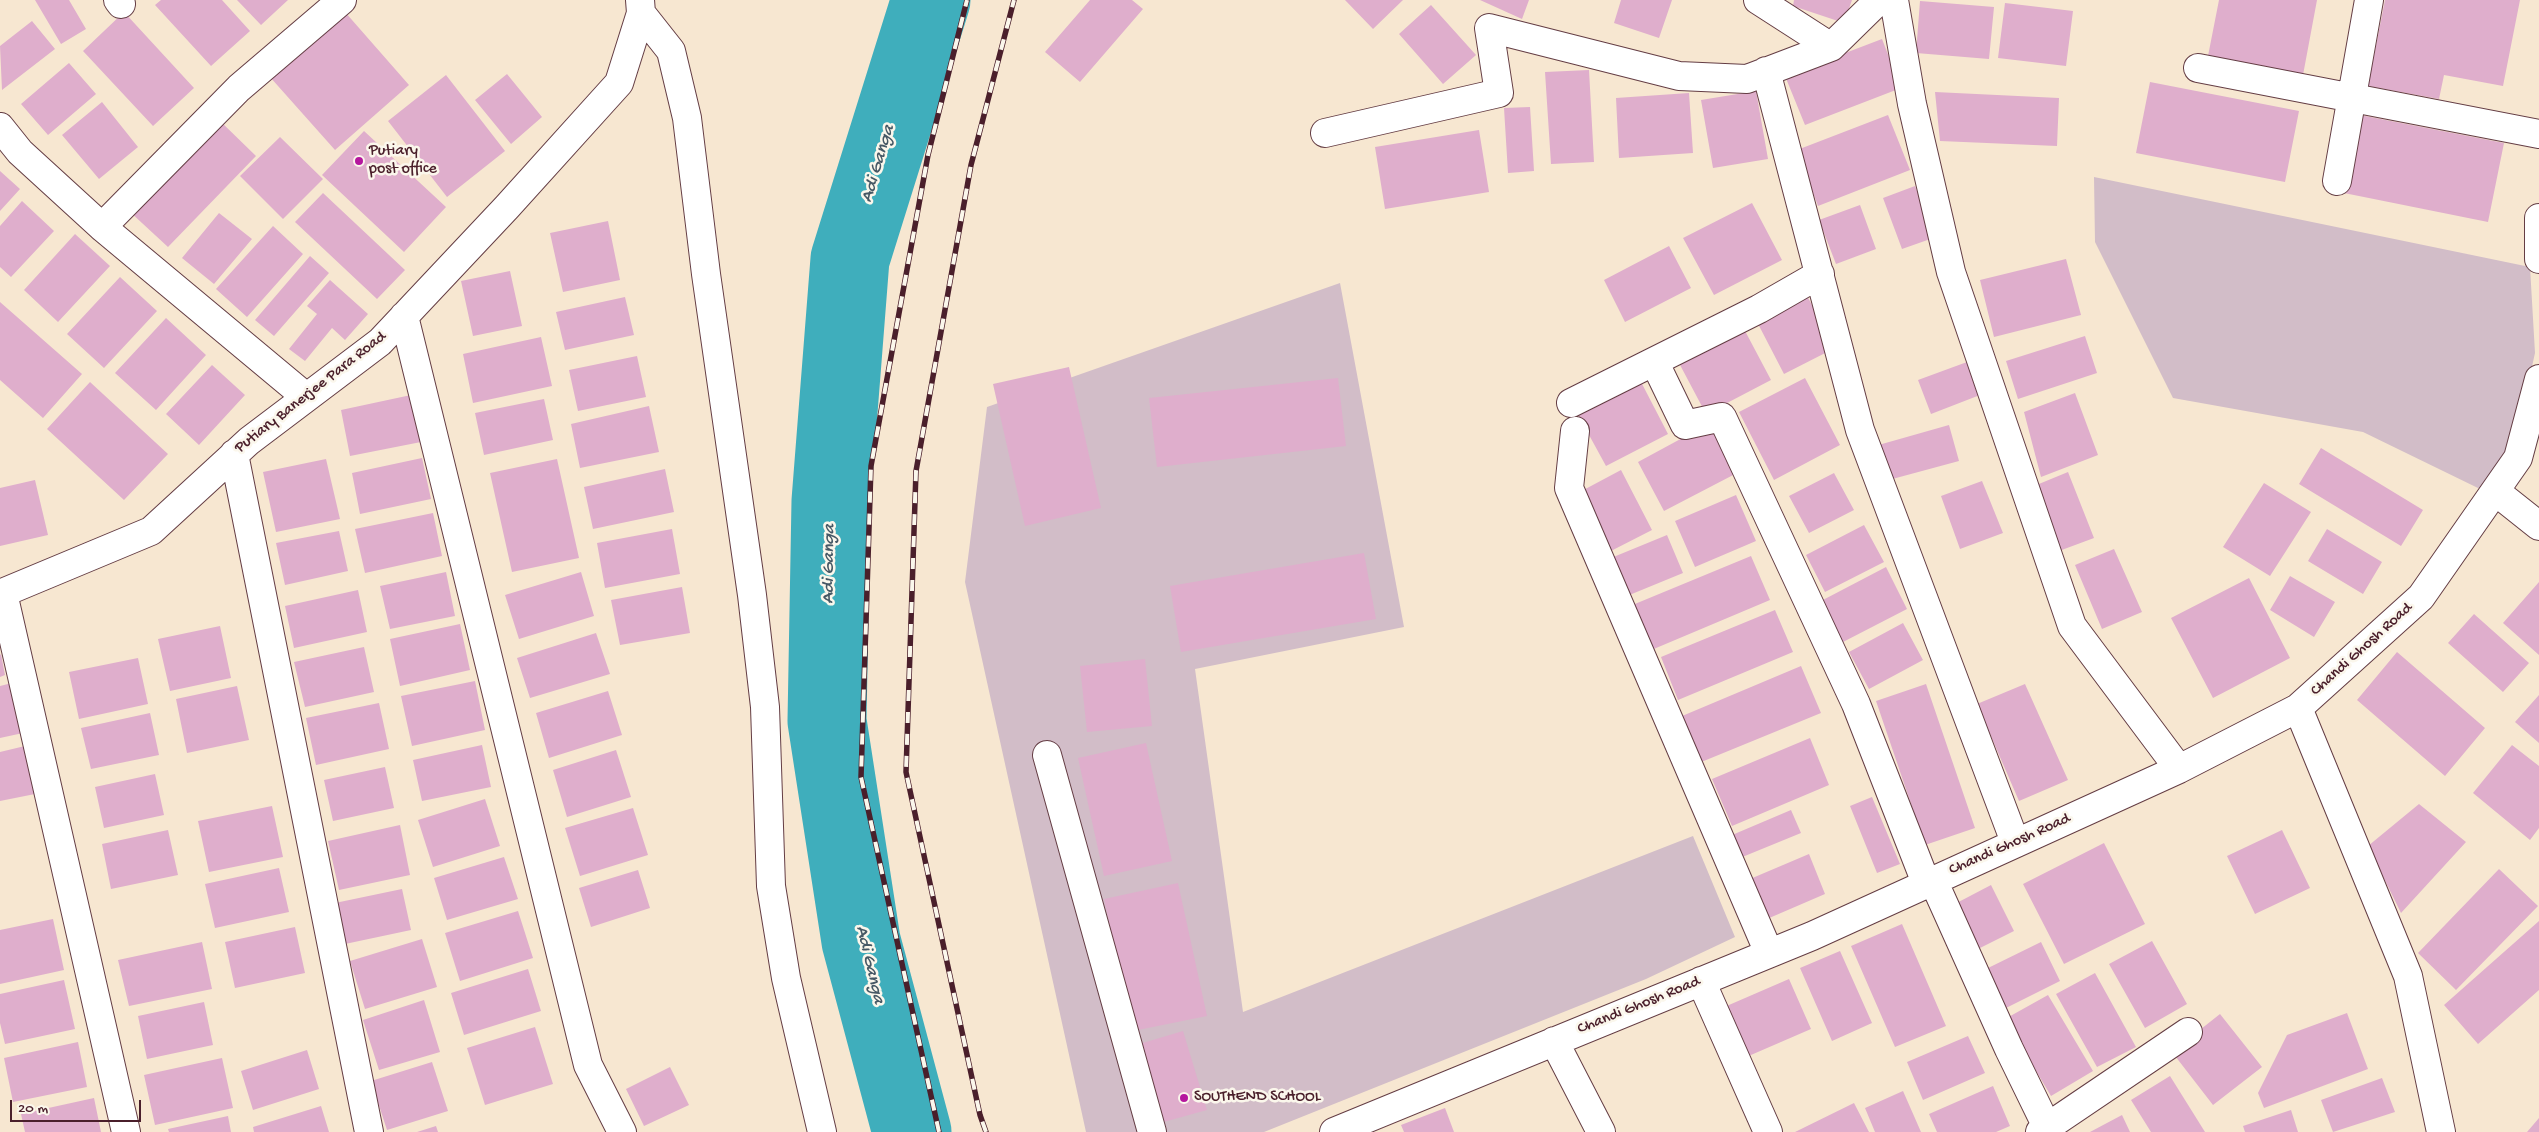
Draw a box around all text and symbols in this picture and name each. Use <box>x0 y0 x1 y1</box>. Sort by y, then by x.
water label: Adi Ganga <box>857 123 901 205</box>
place label: Putiary post office <box>369 142 437 180</box>
marker: Putiary post office <box>353 155 365 167</box>
street label: Putiary Banerjee Para Road <box>231 328 391 458</box>
water label: Adi Ganga <box>819 524 841 604</box>
street label: Chandi Ghosh Road <box>2307 599 2417 701</box>
street label: Chandi Ghosh Road <box>1946 810 2074 880</box>
water label: Adi Ganga <box>850 924 888 1006</box>
street label: Chandi Ghosh Road <box>1575 973 1703 1039</box>
place label: SOUTHEND SCHOOL <box>1194 1088 1321 1108</box>
scale bar <box>12 1090 144 1122</box>
marker: SOUTHEND SCHOOL <box>1178 1092 1190 1104</box>
text: 20 m <box>18 1100 48 1118</box>

